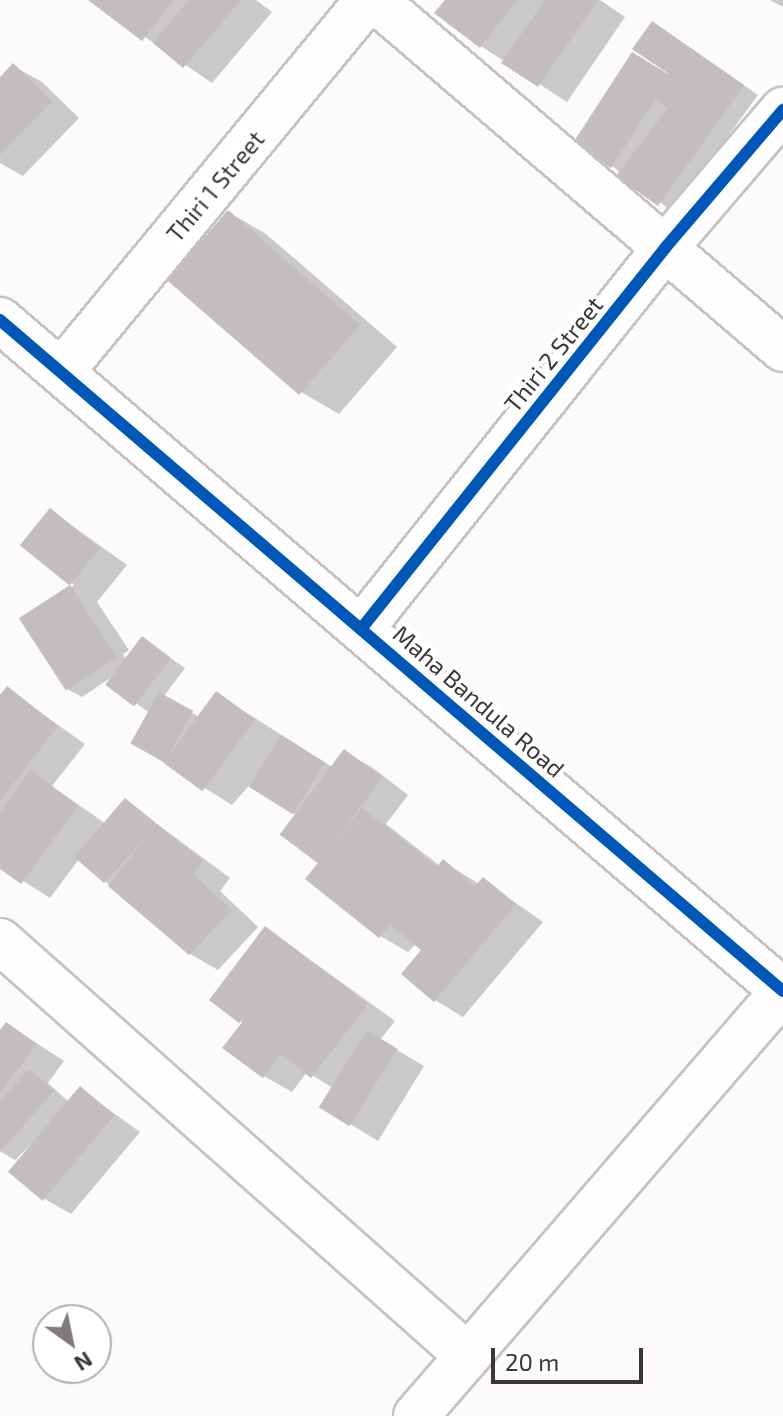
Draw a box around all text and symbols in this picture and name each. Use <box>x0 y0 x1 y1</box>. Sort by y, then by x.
street label: Thiri 1 Street <box>160 125 270 247</box>
street label: Thiri 2 Street <box>498 290 608 418</box>
street label: Maha Bandula Road <box>388 619 570 783</box>
north arrow <box>32 1304 112 1384</box>
scale bar <box>495 1332 647 1382</box>
text: N <box>70 1347 98 1378</box>
text: 20 m <box>505 1347 559 1376</box>

